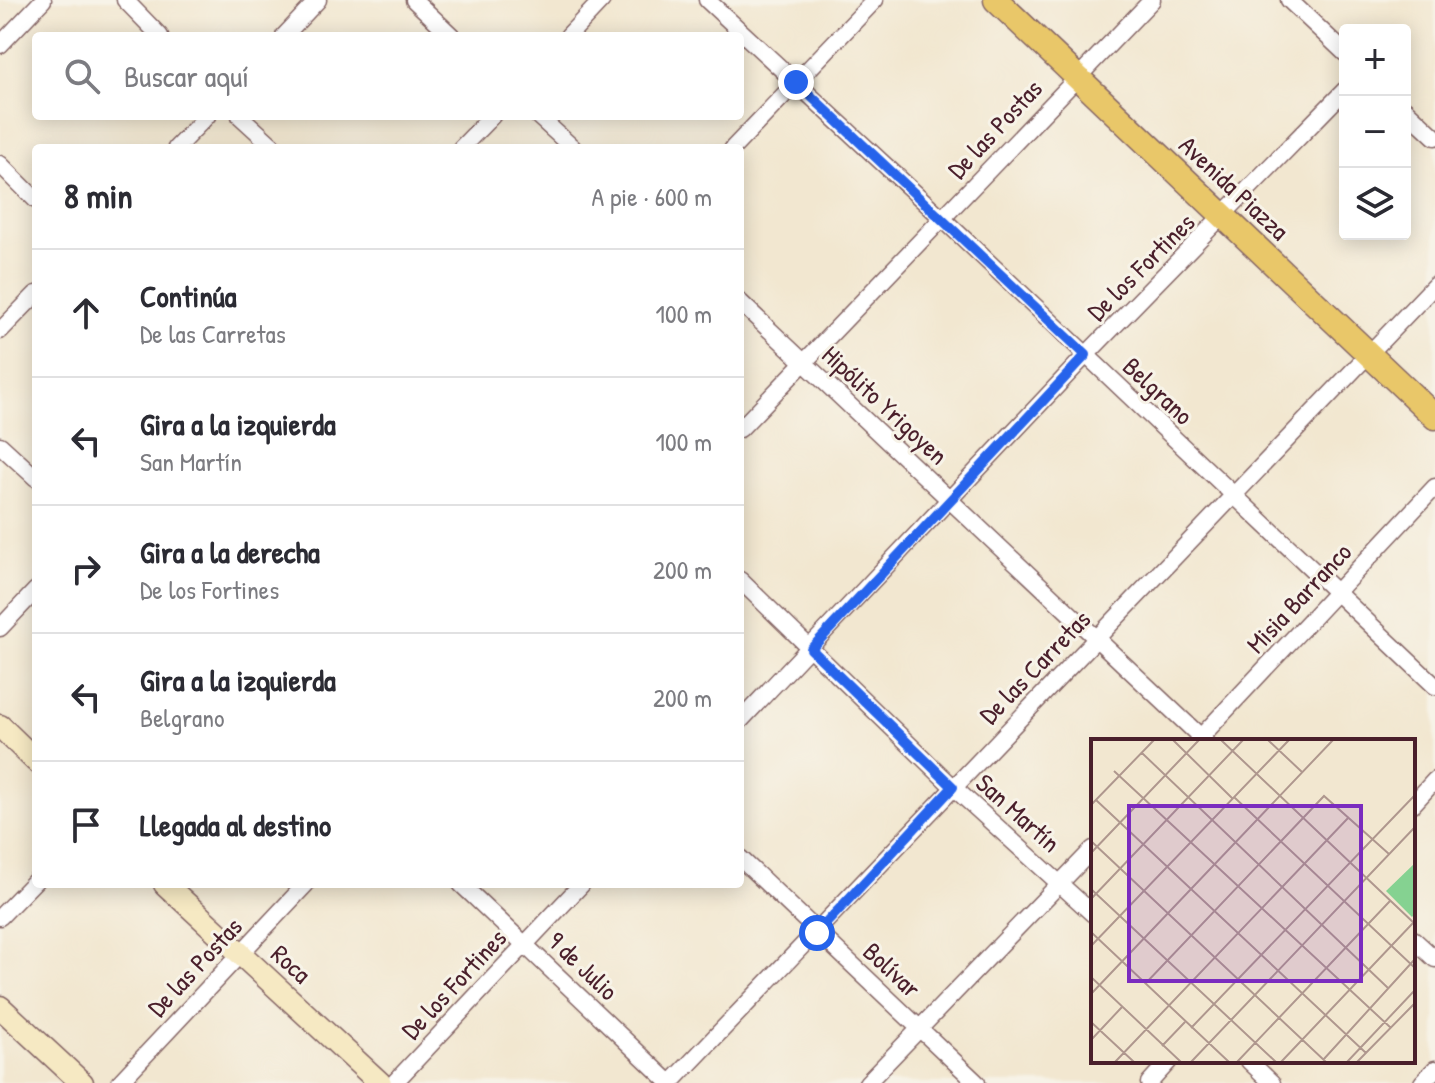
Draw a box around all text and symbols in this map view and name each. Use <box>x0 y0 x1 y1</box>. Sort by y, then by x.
map controls <box>1339 24 1411 240</box>
button: + <box>1339 24 1411 96</box>
search box <box>32 32 744 120</box>
icon: search <box>60 54 104 98</box>
text: Buscar aquí <box>124 56 249 96</box>
route end <box>778 64 814 100</box>
street label: De las Postas <box>940 71 1050 186</box>
button: − <box>1339 96 1411 168</box>
street label: Avenida Piazza <box>1172 128 1297 248</box>
button: layers <box>1339 168 1411 240</box>
text: 8 min <box>64 173 133 219</box>
text: A pie · 600 m <box>592 179 712 214</box>
street label: De los Fortines <box>1079 205 1202 328</box>
text: Continúa <box>140 276 236 316</box>
icon: ahead <box>64 291 108 335</box>
text: 100 m <box>656 296 712 331</box>
text: De las Carretas <box>140 316 286 351</box>
street label: Hipólito Yrigoyen <box>815 337 956 472</box>
street label: Belgrano <box>1116 349 1201 432</box>
text: Gira a la izquierda <box>140 404 336 444</box>
icon: left <box>64 419 108 463</box>
text: 100 m <box>656 424 712 459</box>
text: San Martín <box>140 444 242 479</box>
text: Gira a la derecha <box>140 532 320 572</box>
street label: Misia Barranco <box>1238 535 1359 661</box>
icon: right <box>64 547 108 591</box>
text: 200 m <box>653 552 712 587</box>
text: De los Fortines <box>140 572 279 607</box>
street label: De las Carretas <box>971 602 1098 731</box>
text: Gira a la izquierda <box>140 660 336 700</box>
icon: left <box>64 675 108 719</box>
text: 200 m <box>653 680 712 715</box>
text: Belgrano <box>140 700 224 735</box>
inset map <box>1091 739 1415 1063</box>
street label: San Martín <box>969 765 1068 860</box>
icon: arrive <box>64 803 108 847</box>
text: Llegada al destino <box>140 805 331 845</box>
street label: De las Postas <box>140 909 250 1024</box>
route start <box>799 915 835 951</box>
street label: De los Fortines <box>393 921 514 1046</box>
street label: 9 de Julio <box>541 923 626 1008</box>
street label: Bolívar <box>856 934 929 1005</box>
street label: Roca <box>264 936 319 991</box>

